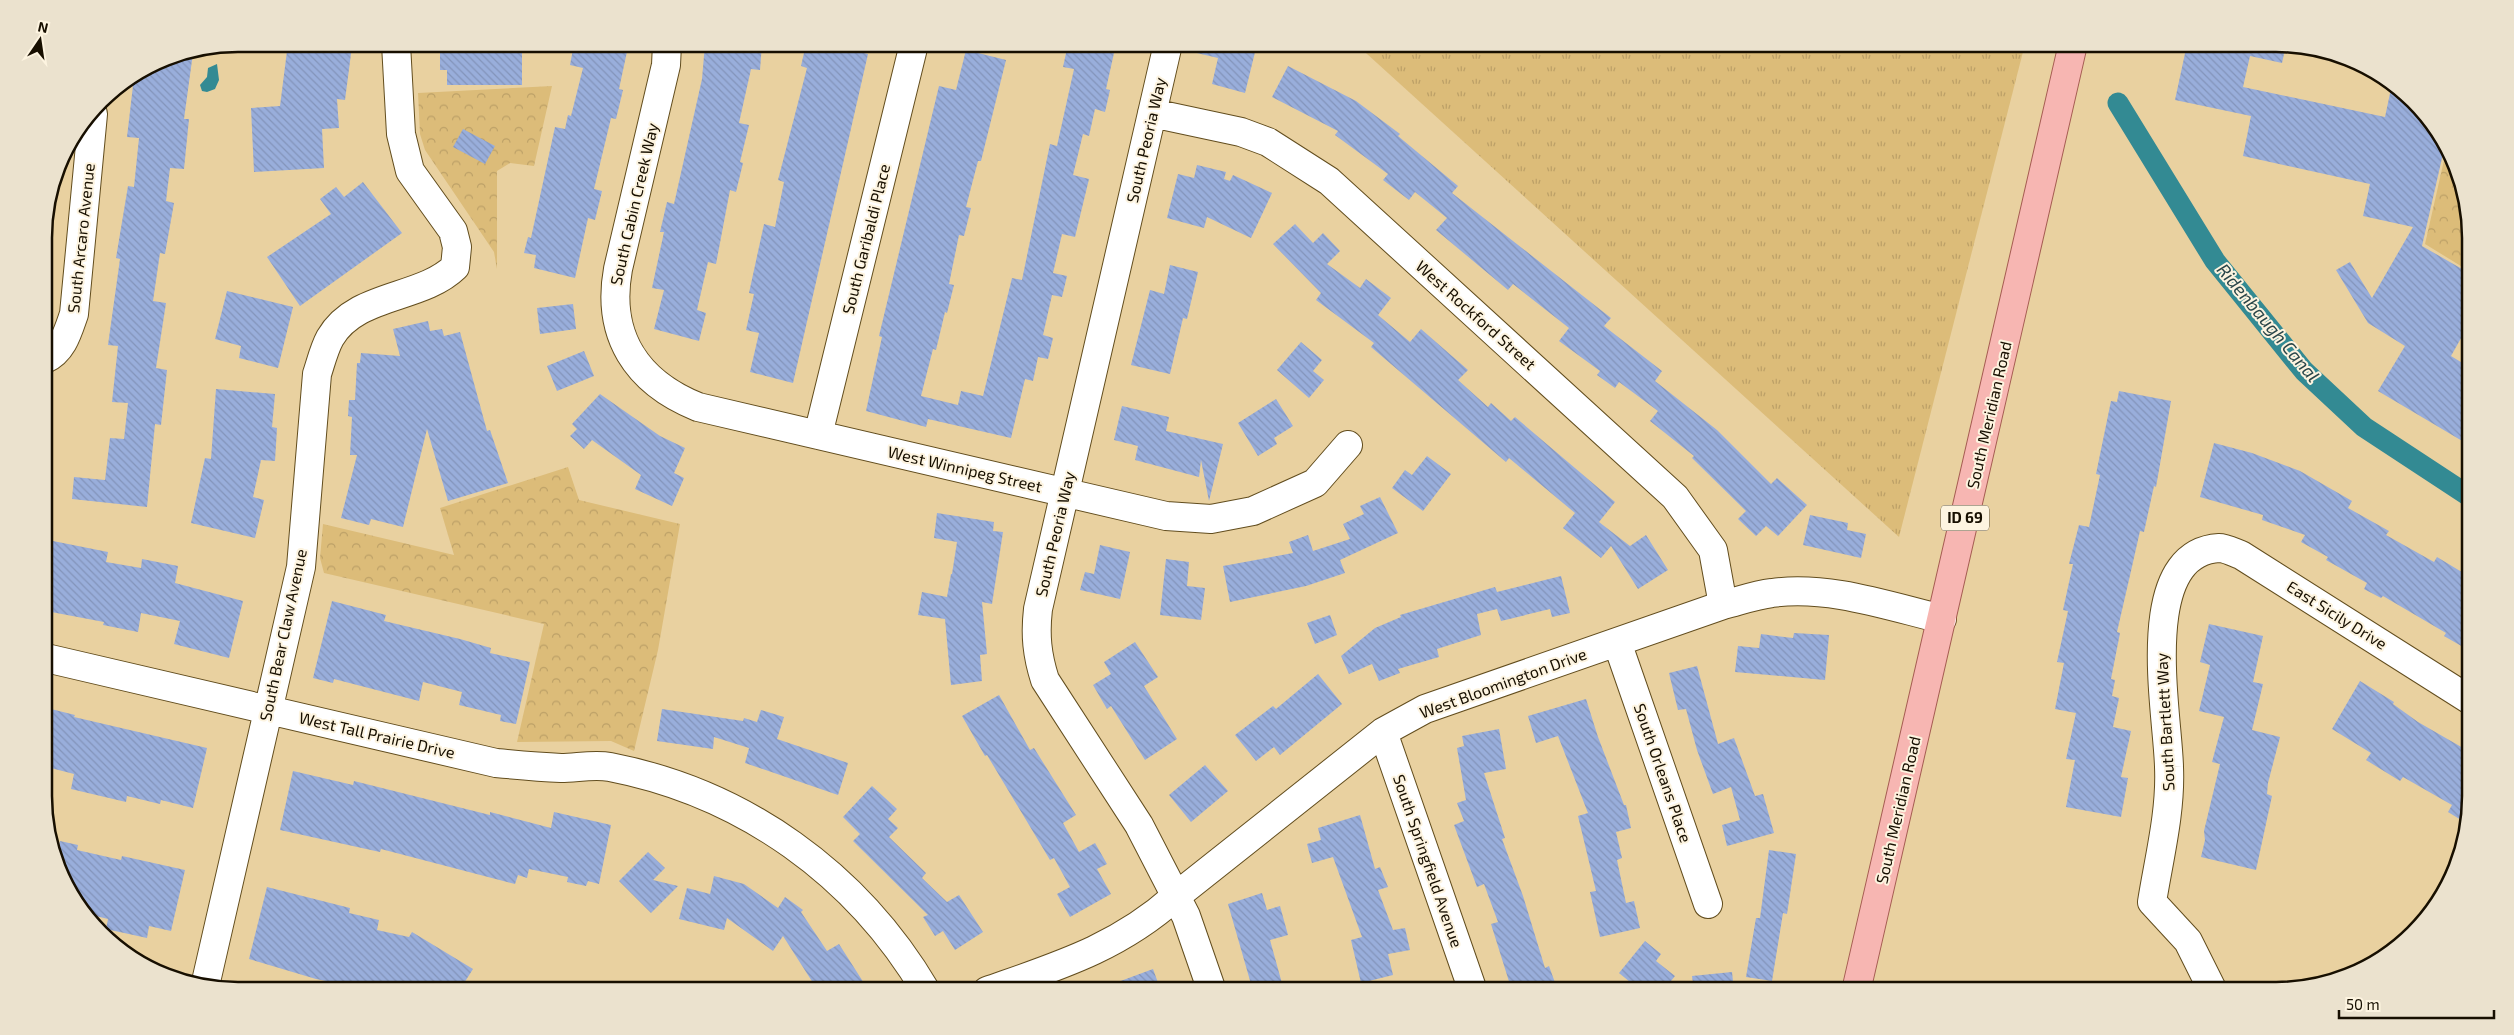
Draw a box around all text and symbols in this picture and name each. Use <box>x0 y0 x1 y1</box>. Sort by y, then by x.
north arrow <box>15 15 65 65</box>
text: N <box>36 17 50 36</box>
street label: South Peoria Way <box>1122 75 1169 204</box>
street label: South Cabin Creek Way <box>606 120 662 287</box>
street label: South Arcaro Avenue <box>63 162 98 314</box>
street label: South Garibaldi Place <box>838 162 893 316</box>
street label: West Rockford Street <box>1413 256 1540 373</box>
water label: Ridenbaugh Canal <box>2213 259 2325 386</box>
street label: South Meridian Road <box>1962 339 2015 490</box>
street label: West Winnipeg Street <box>886 442 1044 495</box>
street label: South Peoria Way <box>1031 469 1078 598</box>
road number: ID 69 <box>1941 506 1989 530</box>
street label: South Bear Claw Avenue <box>255 547 310 723</box>
street label: East Sicily Drive <box>2284 576 2391 653</box>
street label: West Bloomington Drive <box>1417 643 1589 722</box>
street label: South Bartlett Way <box>2151 652 2178 792</box>
street label: South Orleans Place <box>1631 701 1696 845</box>
street label: West Tall Prairie Drive <box>297 707 457 762</box>
street label: South Meridian Road <box>1871 734 1924 885</box>
street label: South Springfield Avenue <box>1390 772 1467 950</box>
scale bar <box>2339 988 2494 1020</box>
text: 50 m <box>2346 995 2380 1013</box>

